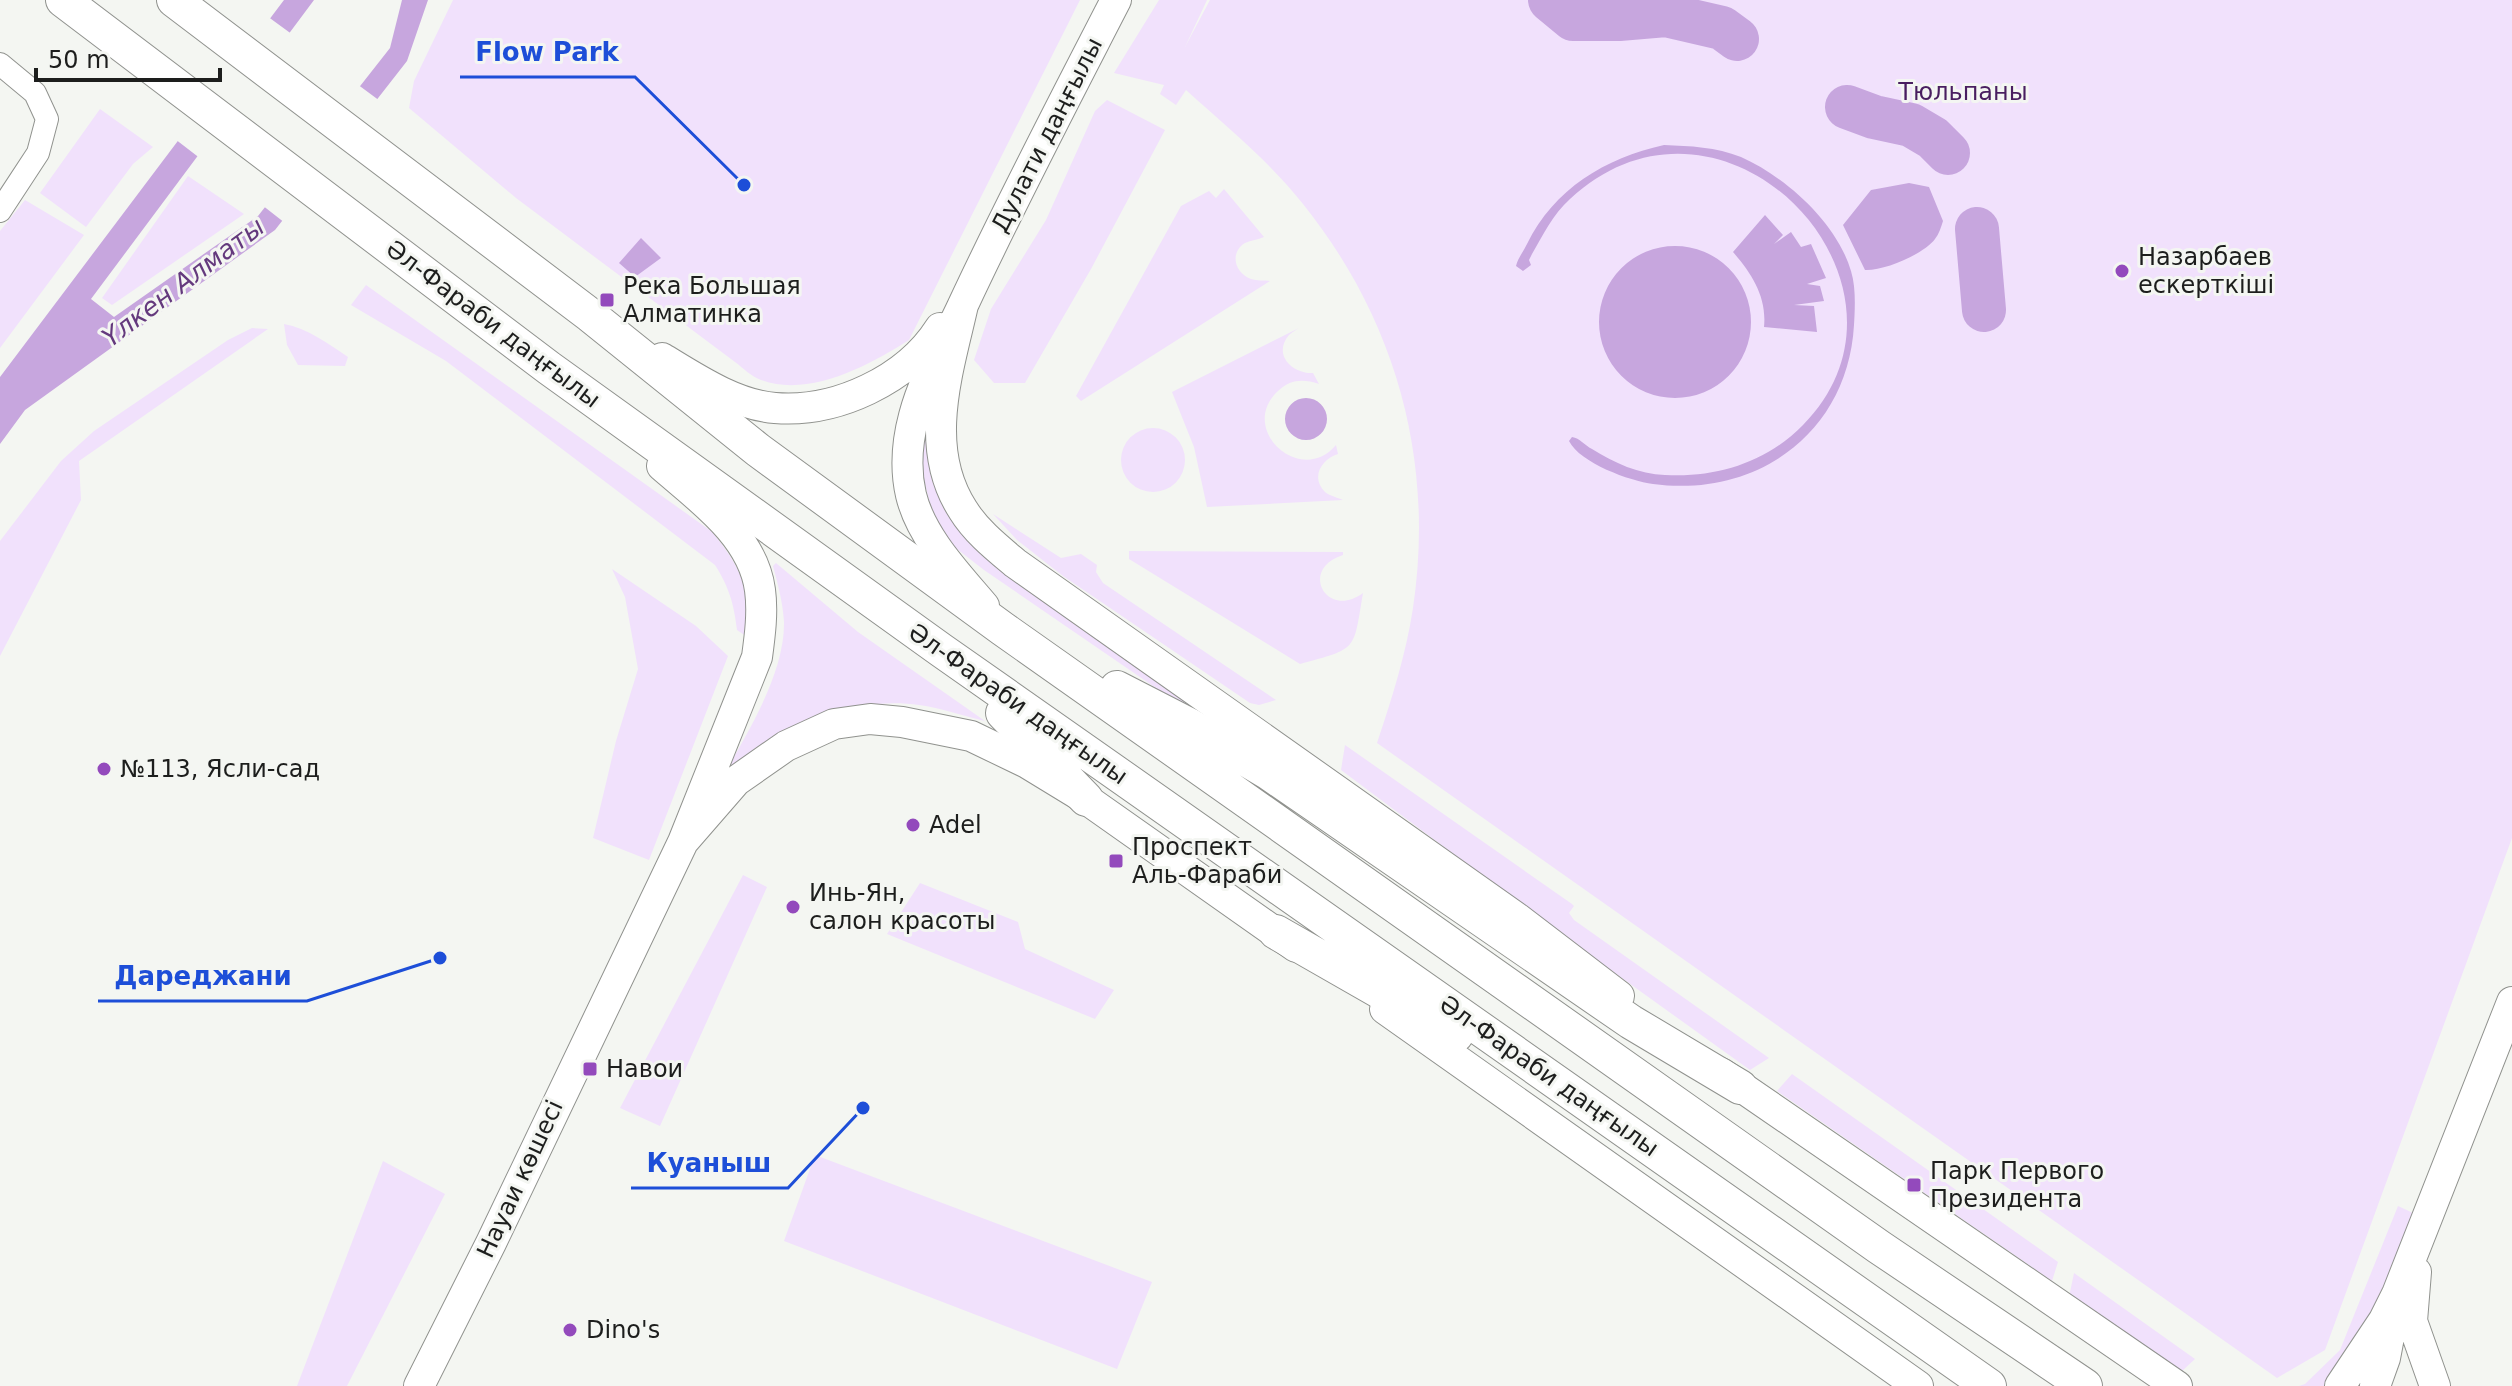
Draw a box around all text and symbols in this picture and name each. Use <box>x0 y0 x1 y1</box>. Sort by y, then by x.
callout: Flow Park <box>460 27 635 77</box>
scale bar <box>36 32 220 82</box>
street label: Дулати даңғылы <box>986 33 1108 237</box>
text: Flow Park <box>475 37 620 67</box>
text: 50 m <box>48 46 110 74</box>
park label: Тюльпаны <box>1897 78 2028 106</box>
water label: Үлкен Алматы <box>96 211 270 353</box>
street label: Әл-Фараби даңғылы <box>380 234 606 414</box>
place label: Назарбаев ескерткіші <box>2138 243 2274 299</box>
marker: Назарбаев ескерткіші <box>2113 262 2131 280</box>
place label: Река Большая Алматинка <box>623 272 801 328</box>
marker: Река Большая Алматинка <box>598 291 616 309</box>
street label: Әл-Фараби даңғылы <box>903 618 1133 790</box>
place label: №113, Ясли-сад <box>120 755 320 783</box>
marker: №113, Ясли-сад <box>95 760 113 778</box>
place label: Adel <box>929 811 982 839</box>
marker: Adel <box>904 816 922 834</box>
place label: Проспект Аль-Фараби <box>1132 833 1282 889</box>
marker: Проспект Аль-Фараби <box>1107 852 1125 870</box>
place label: Инь-Ян, салон красоты <box>809 879 996 935</box>
marker: Инь-Ян, салон красоты <box>784 898 802 916</box>
callout: Дареджани <box>98 951 307 1001</box>
text: Дареджани <box>114 961 292 991</box>
street label: Әл-Фараби даңғылы <box>1434 990 1664 1162</box>
place label: Навои <box>606 1055 683 1083</box>
marker: Навои <box>581 1060 599 1078</box>
street label: Науаи көшесі <box>471 1096 569 1262</box>
callout: Куаныш <box>631 1138 788 1188</box>
text: Куаныш <box>647 1148 771 1178</box>
place label: Парк Первого Президента <box>1930 1157 2104 1213</box>
marker: Парк Первого Президента <box>1905 1176 1923 1194</box>
place label: Dino's <box>586 1316 660 1344</box>
marker: Dino's <box>561 1321 579 1339</box>

